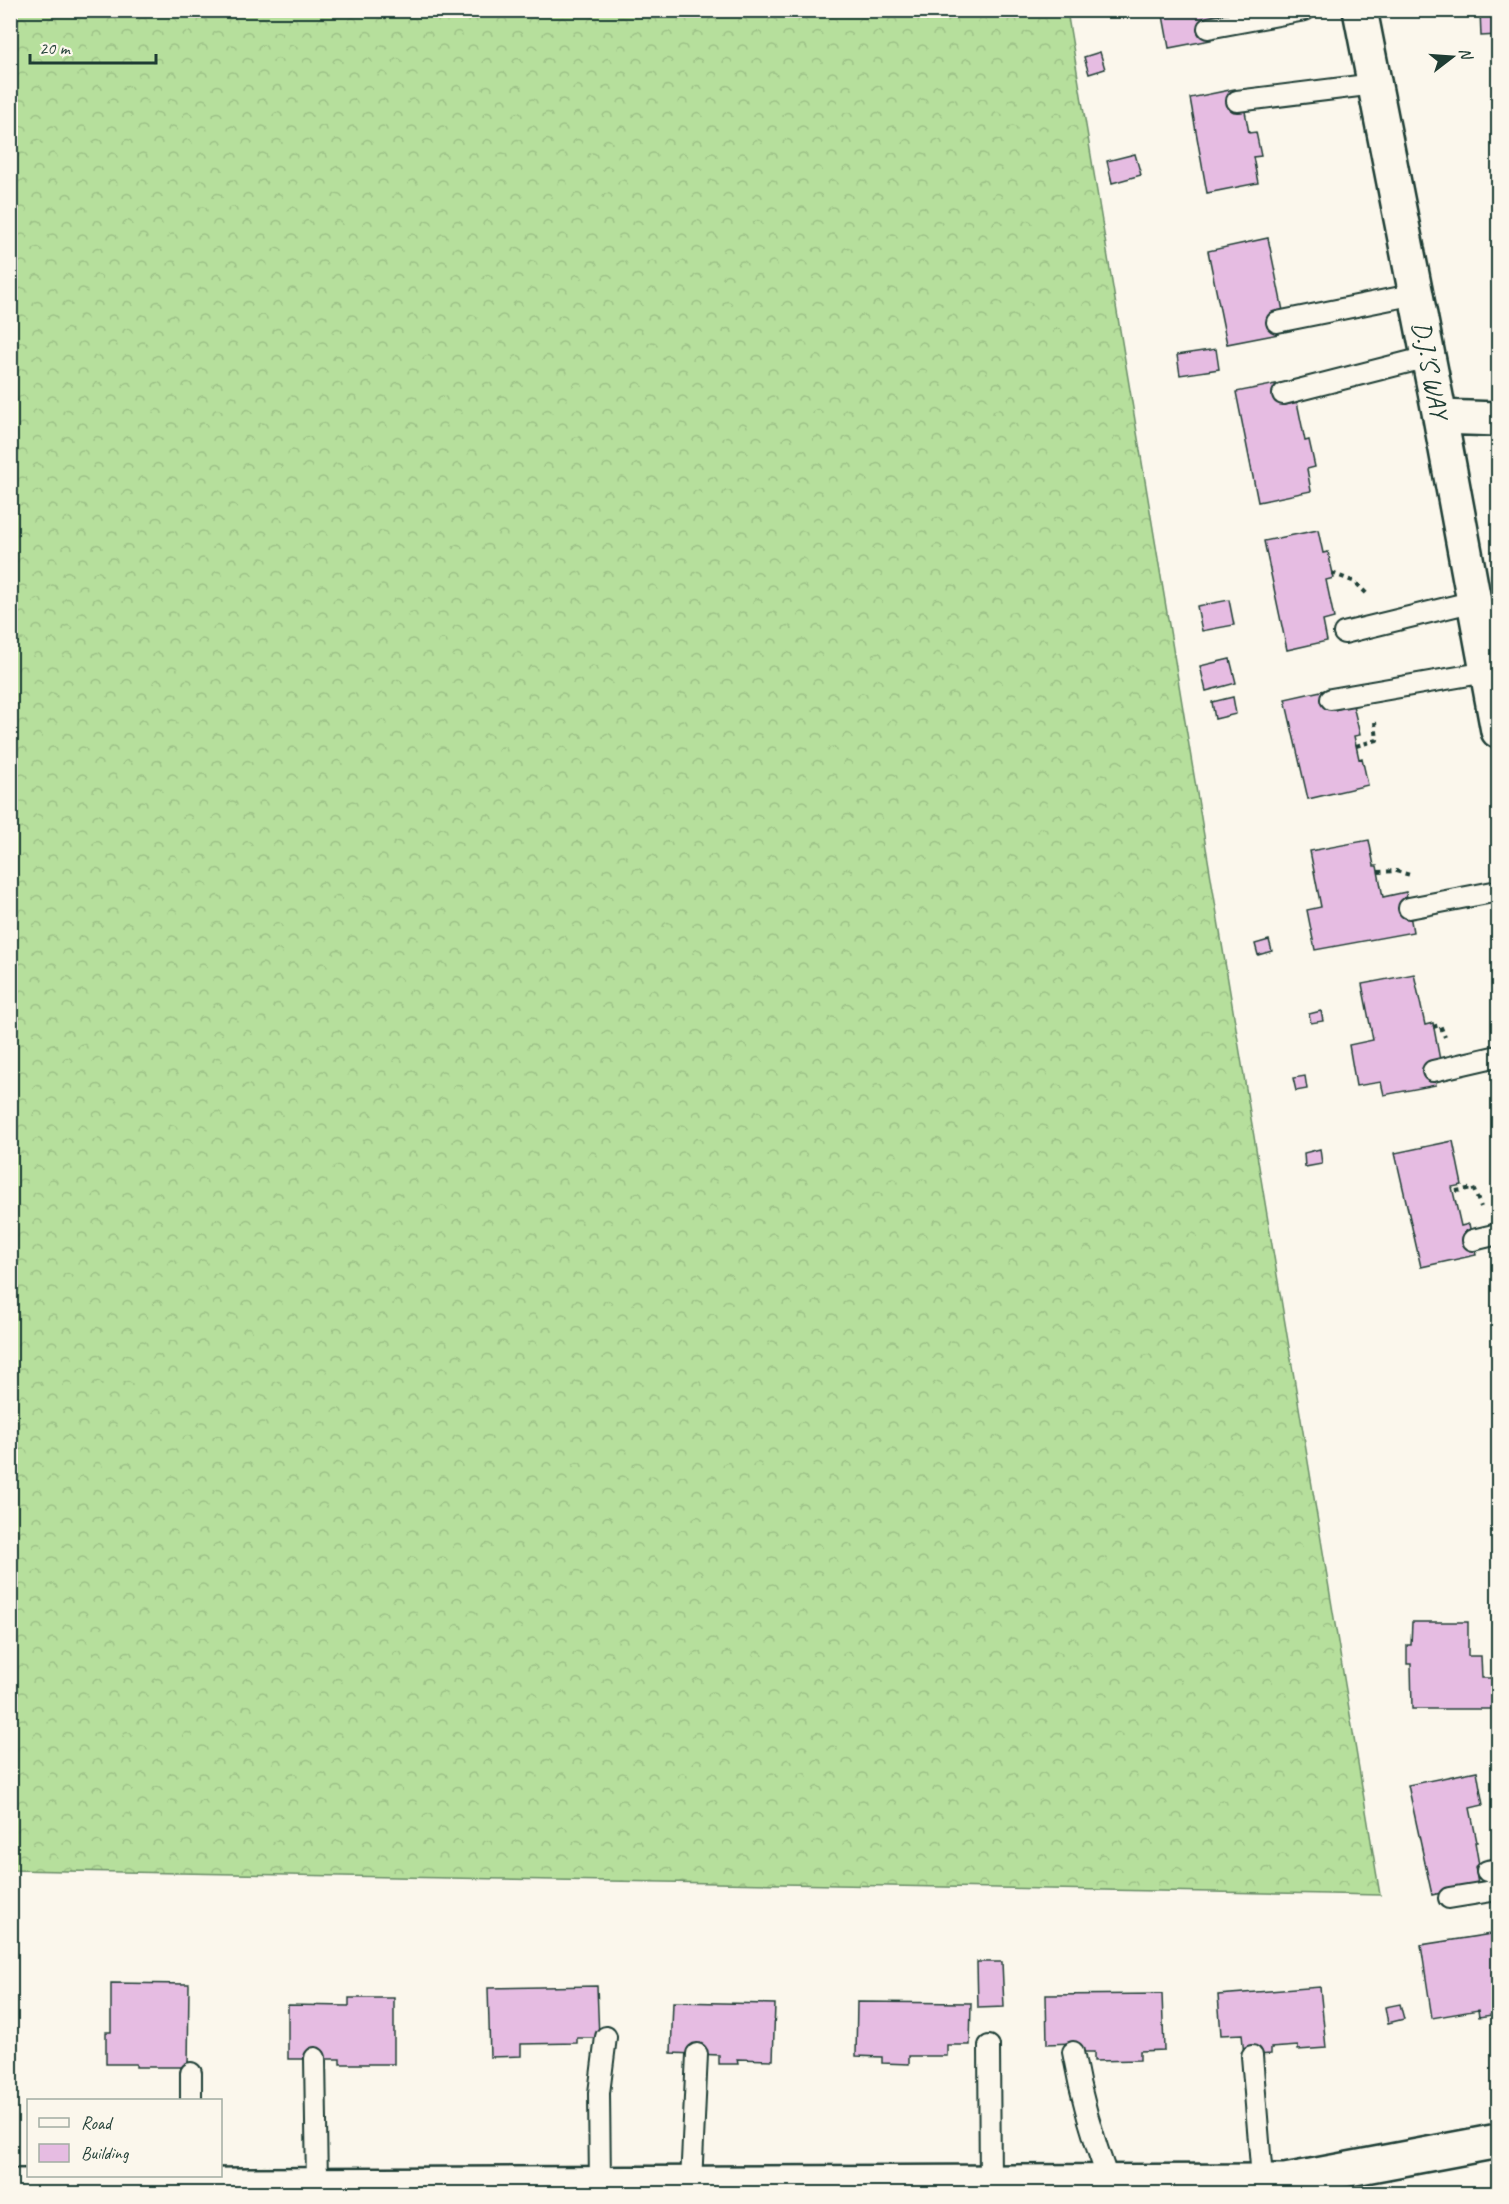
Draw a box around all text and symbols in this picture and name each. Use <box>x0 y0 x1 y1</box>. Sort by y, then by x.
scale bar <box>30 27 156 65</box>
north arrow <box>1422 27 1482 87</box>
text: 20 m <box>39 37 72 59</box>
text: N <box>1454 45 1477 64</box>
street label: D.J.'S WAY <box>1405 319 1457 425</box>
legend <box>27 2099 222 2177</box>
text: Road <box>81 2112 114 2134</box>
text: Building <box>81 2142 130 2164</box>

